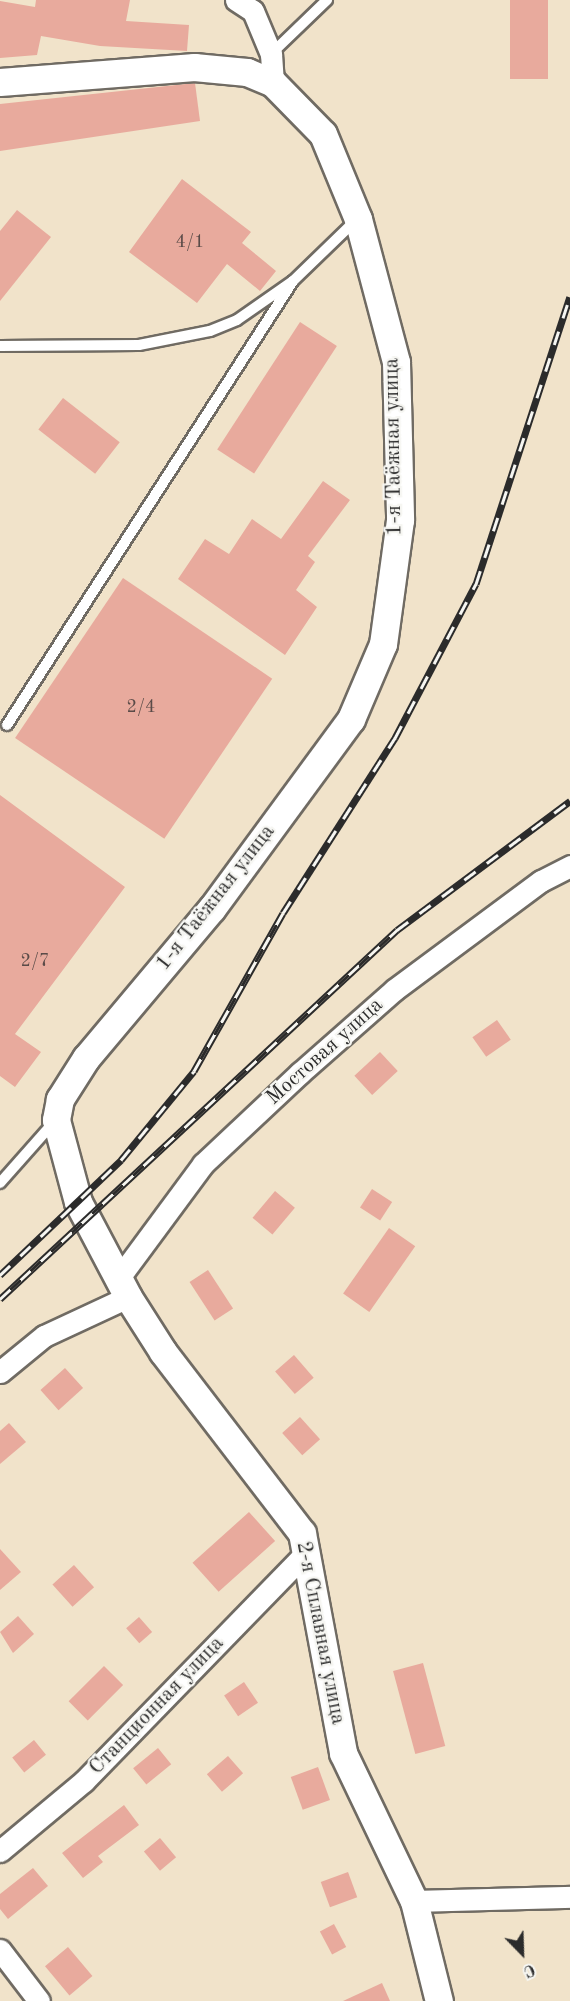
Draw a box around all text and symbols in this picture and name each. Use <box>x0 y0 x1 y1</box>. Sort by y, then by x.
house number: 4/1 <box>176 231 204 253</box>
street label: 1-я Таёжная улица <box>380 358 408 536</box>
house number: 2/4 <box>127 696 155 718</box>
street label: 1-я Таёжная улица <box>151 820 281 976</box>
house number: 2/7 <box>21 950 49 972</box>
street label: Мостовая улица <box>261 993 389 1111</box>
street label: 2-я Сплавная улица <box>290 1539 350 1727</box>
street label: Станционная улица <box>84 1631 230 1781</box>
north arrow <box>492 1923 552 1983</box>
text: С <box>521 1960 537 1979</box>

